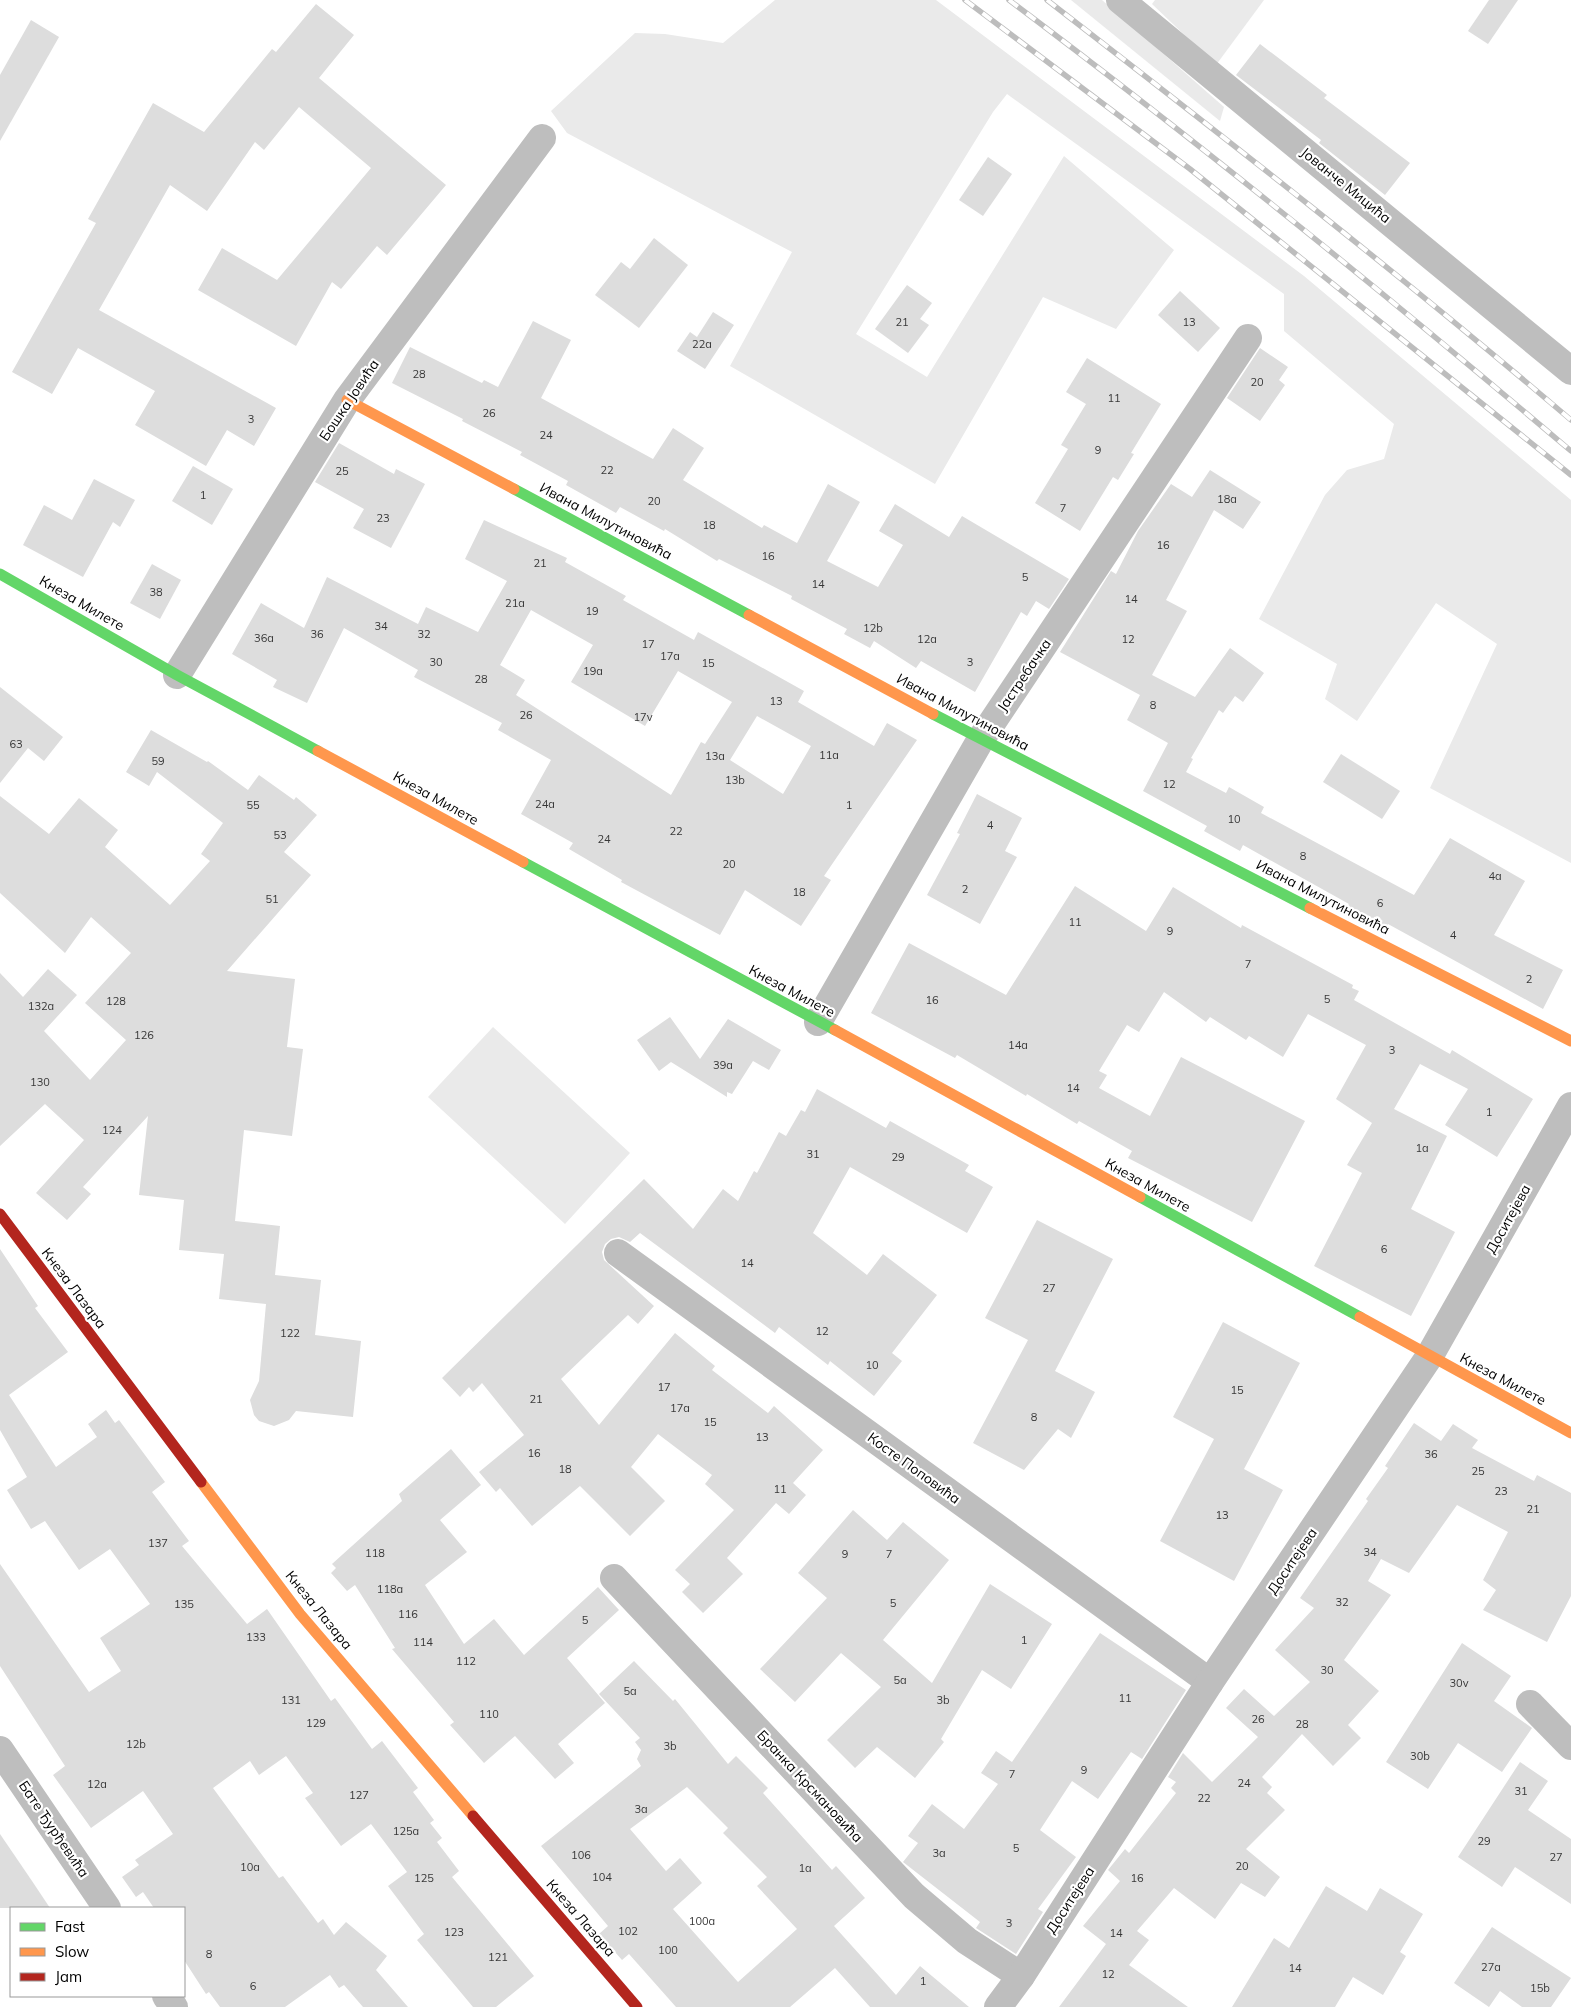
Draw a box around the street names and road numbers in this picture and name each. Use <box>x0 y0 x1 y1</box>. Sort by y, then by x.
street label: Јованче Мицића <box>1297 143 1395 227</box>
street label: Бошка Јовића <box>315 356 383 444</box>
street label: Ивана Милутиновића <box>537 478 675 564</box>
street label: Кнеза Милете <box>36 571 128 635</box>
street label: Јастребачка <box>993 635 1055 715</box>
street label: Ивана Милутиновића <box>894 669 1032 755</box>
street label: Кнеза Милете <box>390 767 482 829</box>
street label: Ивана Милутиновића <box>1253 855 1393 939</box>
street label: Кнеза Милете <box>746 961 838 1021</box>
street label: Кнеза Милете <box>1102 1154 1194 1216</box>
street label: Доситејева <box>1482 1181 1534 1257</box>
street label: Кнеза Лазара <box>38 1244 110 1332</box>
street label: Кнеза Милете <box>1457 1349 1549 1409</box>
street label: Косте Поповића <box>864 1428 964 1508</box>
street label: Доситејева <box>1263 1524 1321 1598</box>
street label: Кнеза Лазара <box>282 1567 356 1653</box>
street label: Бранка Крсмановића <box>753 1726 867 1846</box>
street label: Бате Ђурђевића <box>15 1777 93 1881</box>
street label: Доситејева <box>1042 1863 1098 1937</box>
street label: Кнеза Лазара <box>543 1876 619 1960</box>

